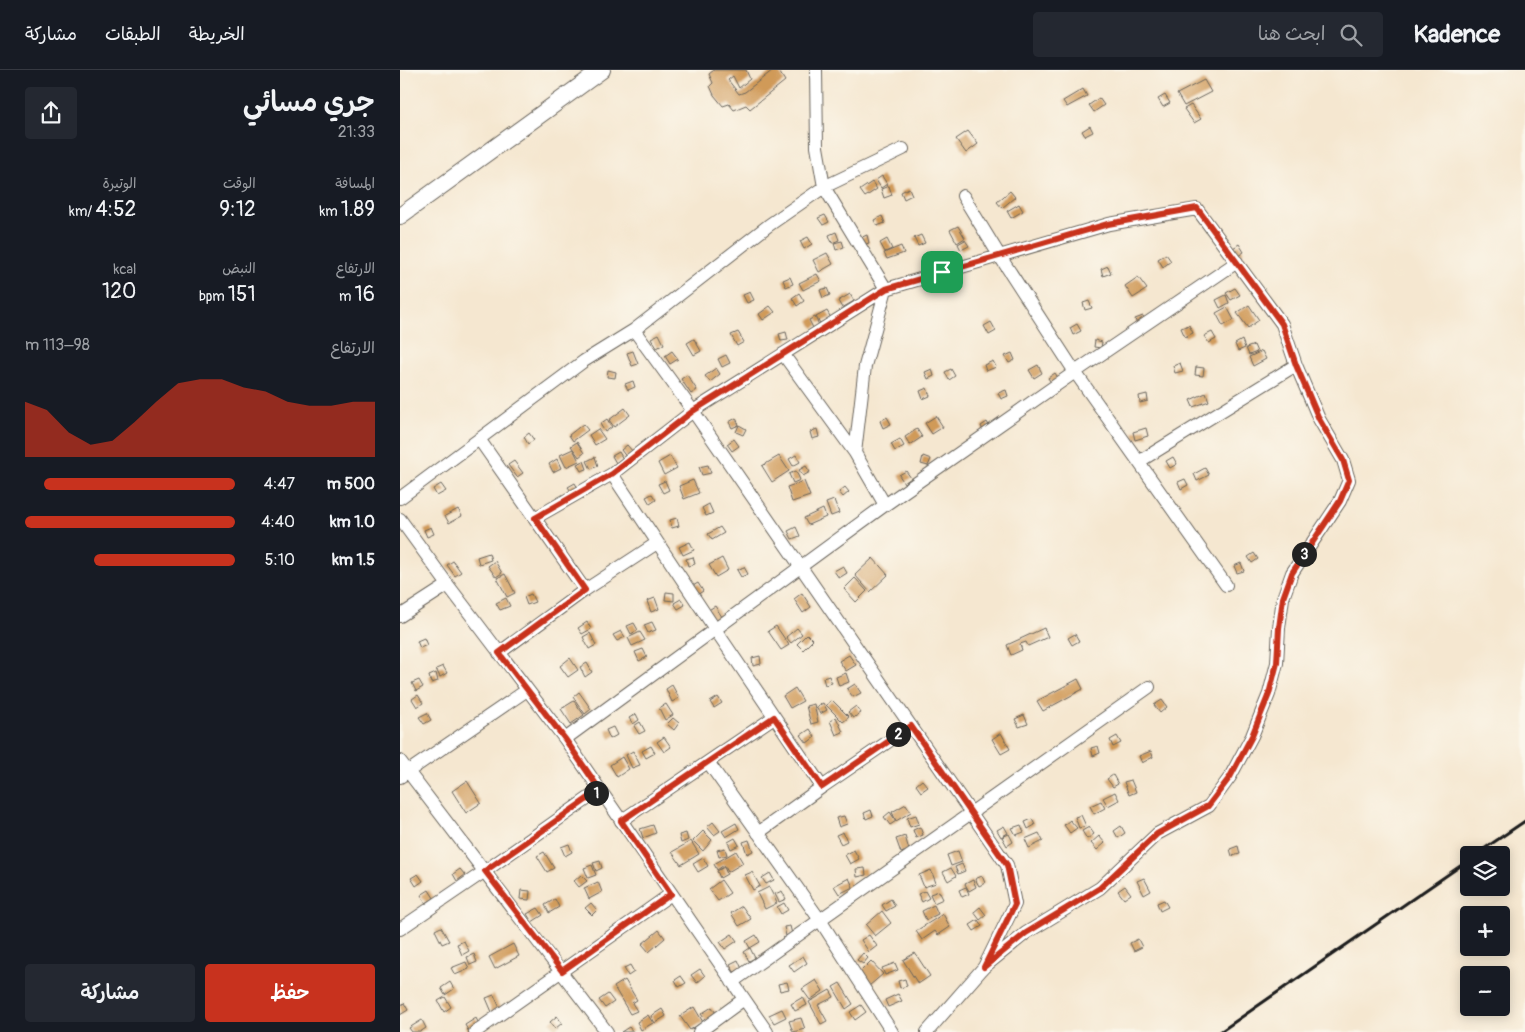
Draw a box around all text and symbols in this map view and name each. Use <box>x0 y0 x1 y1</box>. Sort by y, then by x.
search box <box>1033 12 1383 57</box>
text: Kadence <box>1413 20 1500 49</box>
icon: search <box>1337 21 1365 49</box>
text: ابحث هنا <box>1258 22 1325 46</box>
text: مشاركة <box>25 23 77 46</box>
text: الطبقات <box>105 23 161 46</box>
text: الخريطة <box>189 23 245 46</box>
text: جري مسائي <box>243 85 375 120</box>
button: share <box>25 87 77 139</box>
text: 21:33 <box>338 122 375 142</box>
text: الوتيرة <box>103 175 136 192</box>
text: الوقت <box>223 175 256 192</box>
text: المسافة <box>335 175 375 192</box>
text: 4:52 <box>95 196 136 223</box>
text: 9:12 <box>219 196 256 223</box>
text: 1.89 <box>341 196 375 223</box>
text: /km <box>69 203 95 220</box>
text: km <box>319 203 341 220</box>
pin <box>921 251 963 293</box>
icon: arrive <box>928 258 956 286</box>
text: النبض <box>222 260 256 277</box>
text: الارتفاع <box>336 260 375 277</box>
text: kcal <box>114 261 136 278</box>
text: 120 <box>102 278 136 305</box>
text: 151 <box>228 281 256 308</box>
text: 16 <box>355 281 375 308</box>
text: bpm <box>199 288 228 305</box>
text: m <box>339 288 355 305</box>
text: 98–113 m <box>25 335 90 355</box>
text: الارتفاع <box>330 338 375 358</box>
text: 4:47 <box>264 474 295 494</box>
text: 500 m <box>327 474 375 494</box>
text: 4:40 <box>261 512 295 532</box>
text: 1.0 km <box>330 512 375 532</box>
pin: 3 <box>1292 542 1316 566</box>
text: 3 <box>1301 546 1308 563</box>
text: 5:10 <box>265 550 295 570</box>
text: 1.5 km <box>332 550 375 570</box>
pin: 2 <box>886 722 910 746</box>
text: 2 <box>895 726 902 743</box>
pin: 1 <box>584 780 608 806</box>
text: 1 <box>594 785 599 802</box>
map controls <box>1460 846 1510 1016</box>
button: layers <box>1460 846 1510 896</box>
button: + <box>1460 906 1510 956</box>
button: مشاركة <box>25 964 195 1022</box>
button: حفظ <box>205 964 375 1022</box>
button: − <box>1460 966 1510 1016</box>

